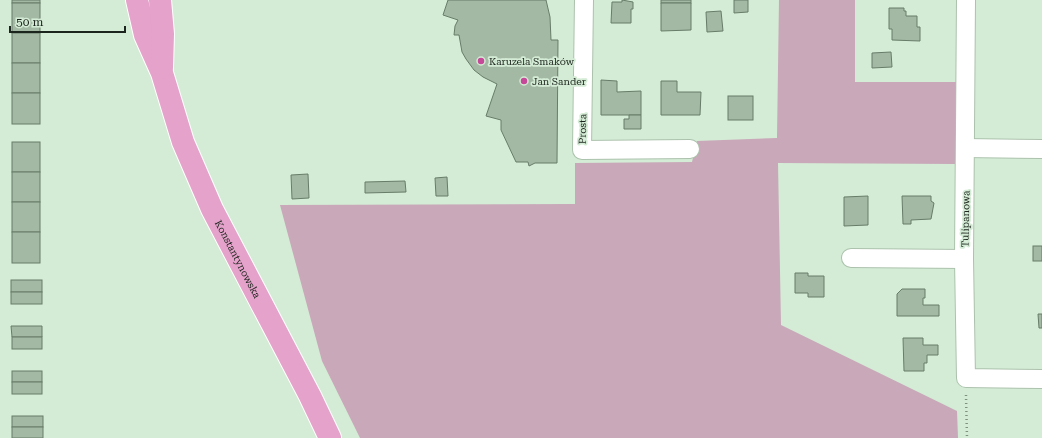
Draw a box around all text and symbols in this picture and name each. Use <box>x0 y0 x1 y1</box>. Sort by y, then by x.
scale bar <box>10 8 125 34</box>
text: 50 m <box>16 15 43 29</box>
marker: Karuzela Smaków <box>476 56 486 66</box>
place label: Karuzela Smaków <box>489 56 575 67</box>
marker: Jan Sander <box>519 76 529 86</box>
place label: Jan Sander <box>532 76 586 87</box>
street label: Prosta <box>577 113 588 144</box>
street label: Tulipanowa <box>960 190 972 248</box>
street label: Konstantynowska <box>213 218 263 301</box>

